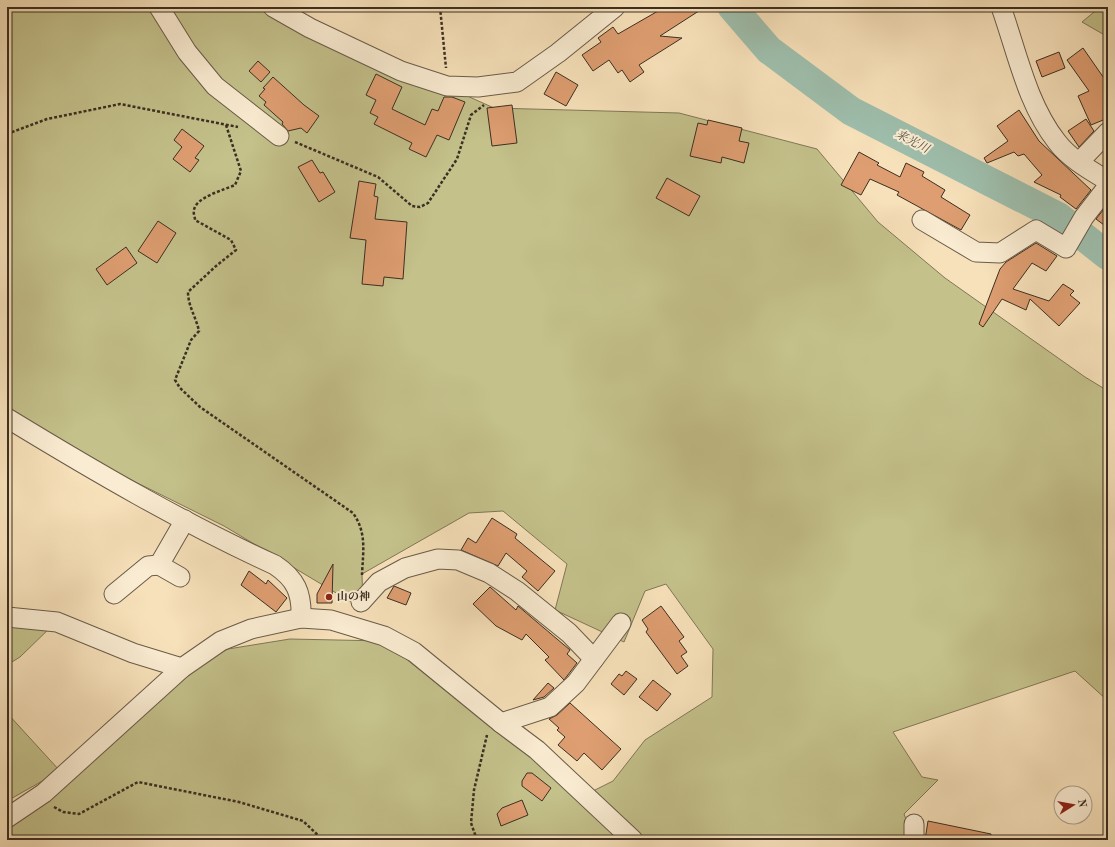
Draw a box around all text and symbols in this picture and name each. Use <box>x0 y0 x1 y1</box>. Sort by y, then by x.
water label: 来光川 <box>893 127 933 156</box>
place label: 山の神 <box>337 590 370 603</box>
marker: 山の神 <box>324 592 334 602</box>
north arrow <box>1053 785 1093 825</box>
text: N <box>1075 798 1088 809</box>

